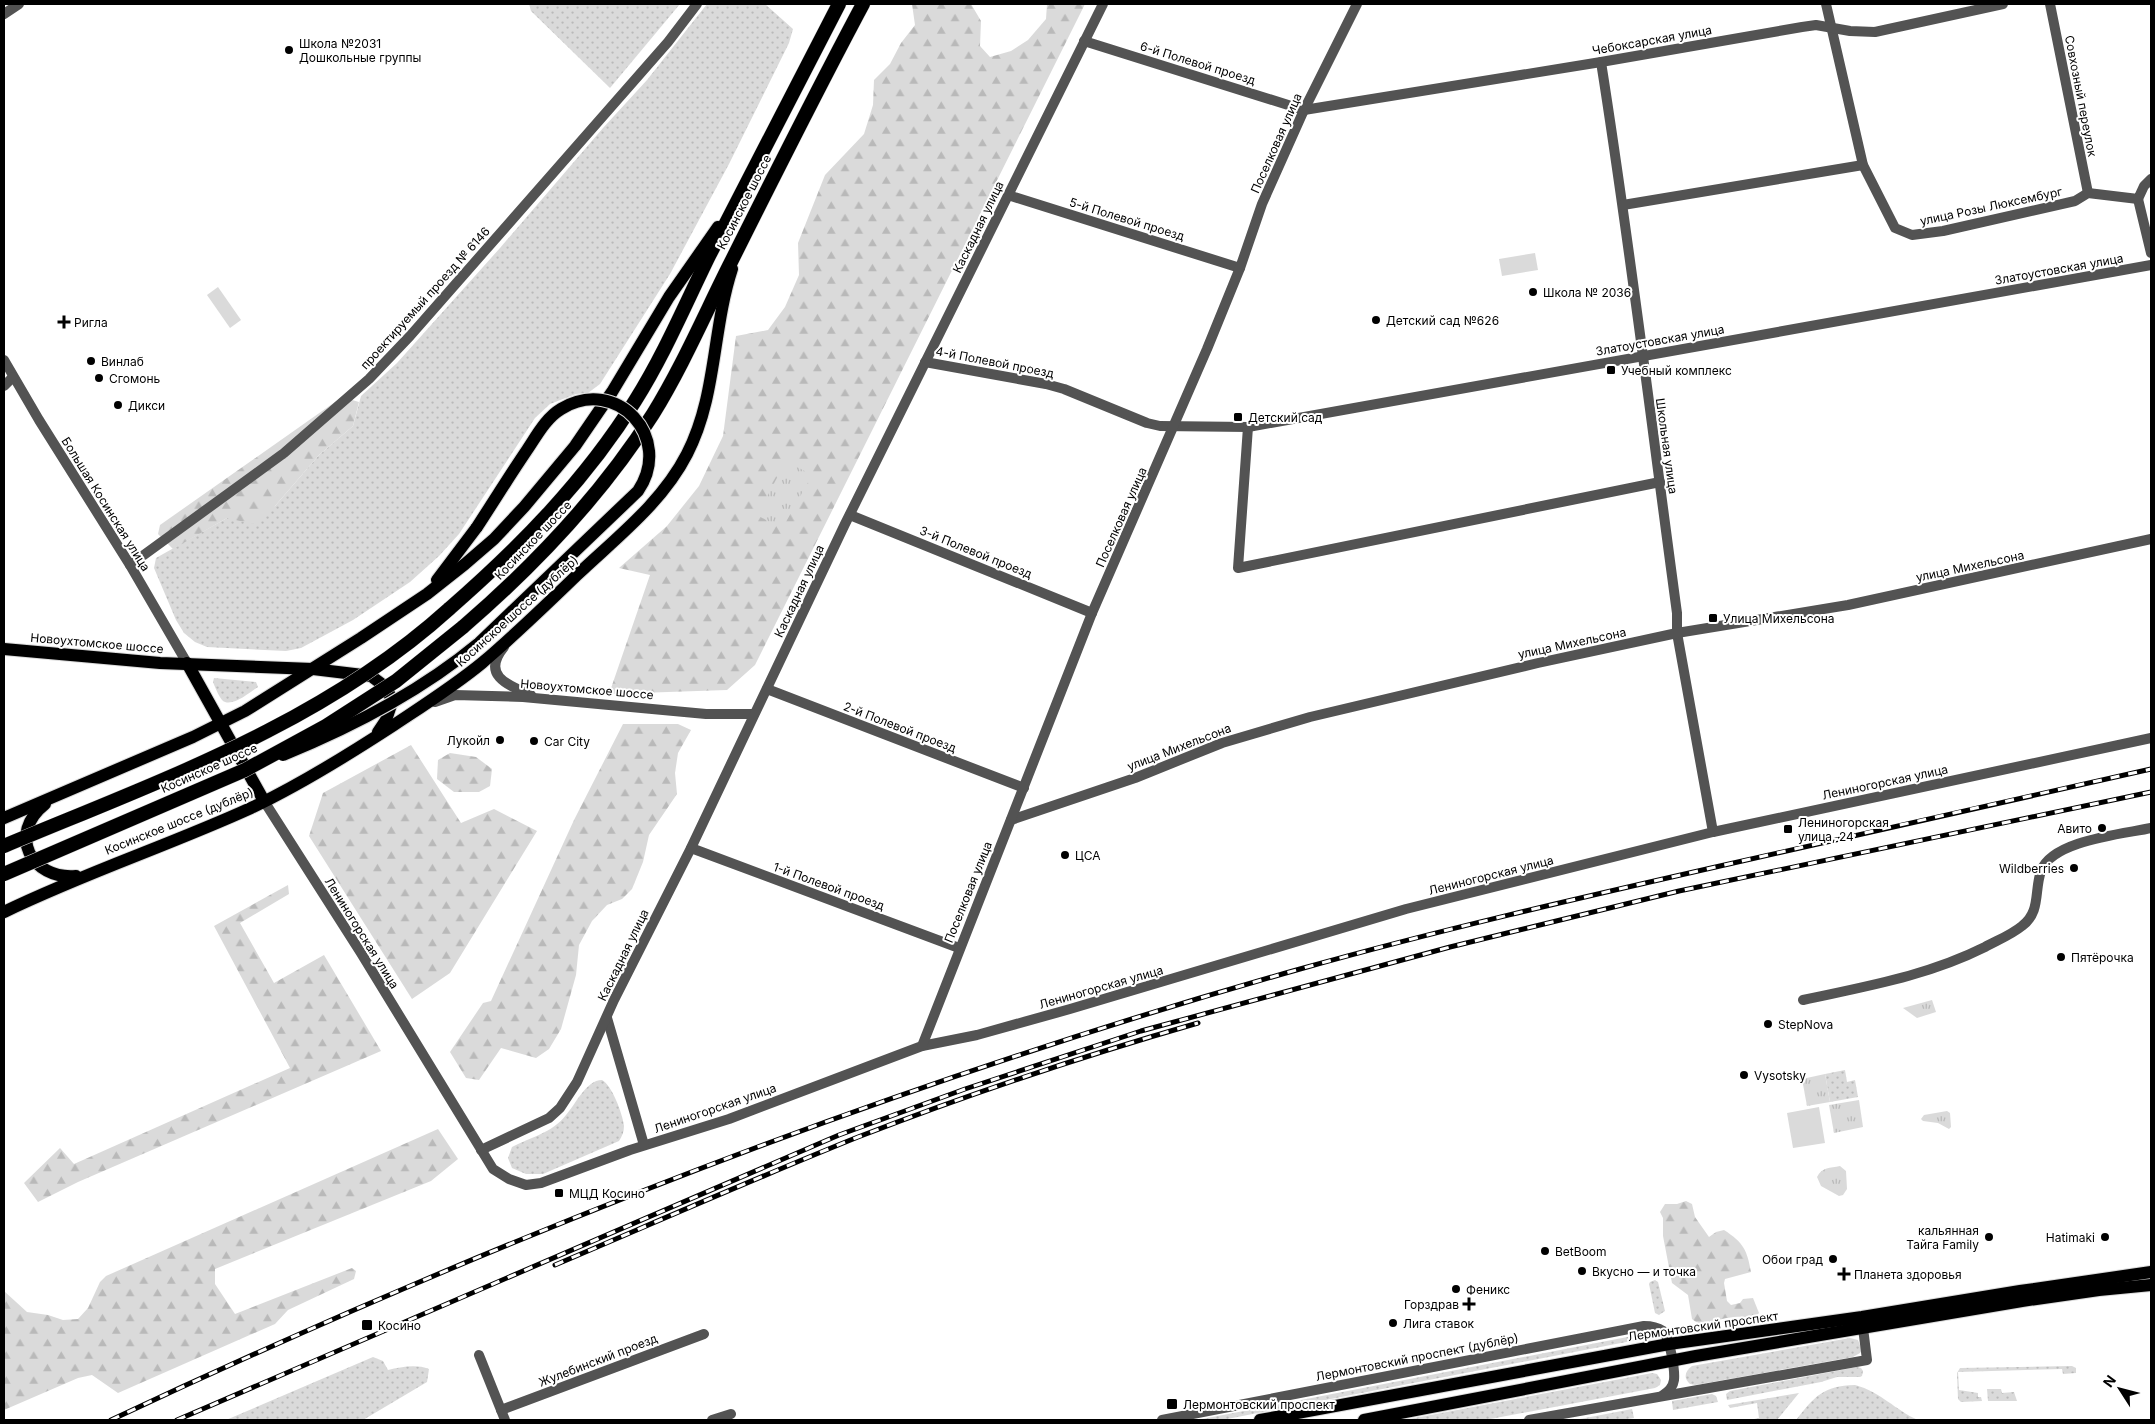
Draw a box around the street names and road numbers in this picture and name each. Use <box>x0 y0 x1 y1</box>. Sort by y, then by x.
street label: Чебоксарская улица <box>1591 22 1713 58</box>
street label: Совхозный переулок <box>2062 34 2100 159</box>
street label: 6-й Полевой проезд <box>1138 38 1258 88</box>
street label: Поселковая улица <box>1247 91 1305 195</box>
street label: Косинское шоссе <box>714 152 774 252</box>
street label: Каскадная улица <box>949 179 1007 275</box>
street label: улица Розы Люксембург <box>1918 184 2064 228</box>
street label: 5-й Полевой проезд <box>1068 194 1187 244</box>
street label: проектируемый проезд № 6146 <box>357 224 493 372</box>
street label: Златоустовская улица <box>1994 250 2124 288</box>
street label: Златоустовская улица <box>1595 321 1725 359</box>
street label: 4-й Полевой проезд <box>935 343 1056 381</box>
street label: Школьная улица <box>1653 397 1681 495</box>
street label: Большая Косинская улица <box>59 434 153 574</box>
street label: Поселковая улица <box>1092 465 1150 569</box>
street label: Косинское шоссе <box>491 497 575 583</box>
street label: 3-й Полевой проезд <box>918 523 1035 582</box>
street label: Каскадная улица <box>771 542 827 640</box>
street label: улица Михельсона <box>1915 547 2025 585</box>
street label: Косинское шоссе (дублёр) <box>453 552 581 670</box>
street label: улица Михельсона <box>1517 624 1627 662</box>
street label: Новоухтомское шоссе <box>30 630 164 656</box>
street label: Новоухтомское шоссе <box>520 676 654 702</box>
street label: 2-й Полевой проезд <box>841 699 959 756</box>
street label: улица Михельсона <box>1125 720 1233 774</box>
street label: Косинское шоссе <box>158 740 260 796</box>
street label: Лениногорская улица <box>1821 761 1949 803</box>
street label: Косинское шоссе (дублёр) <box>103 784 255 858</box>
street label: Поселковая улица <box>941 839 995 945</box>
street label: Лениногорская улица <box>1427 852 1555 898</box>
street label: 1-й Полевой проезд <box>771 859 887 913</box>
street label: Лениногорская улица <box>322 875 402 991</box>
street label: Каскадная улица <box>594 907 652 1003</box>
street label: Лениногорская улица <box>1037 962 1165 1012</box>
street label: Лениногорская улица <box>652 1080 778 1136</box>
street label: Лермонтовский проспект <box>1627 1308 1780 1344</box>
street label: Жулебинский проезд <box>537 1330 660 1390</box>
street label: Лермонтовский проспект (дублёр) <box>1314 1330 1520 1384</box>

